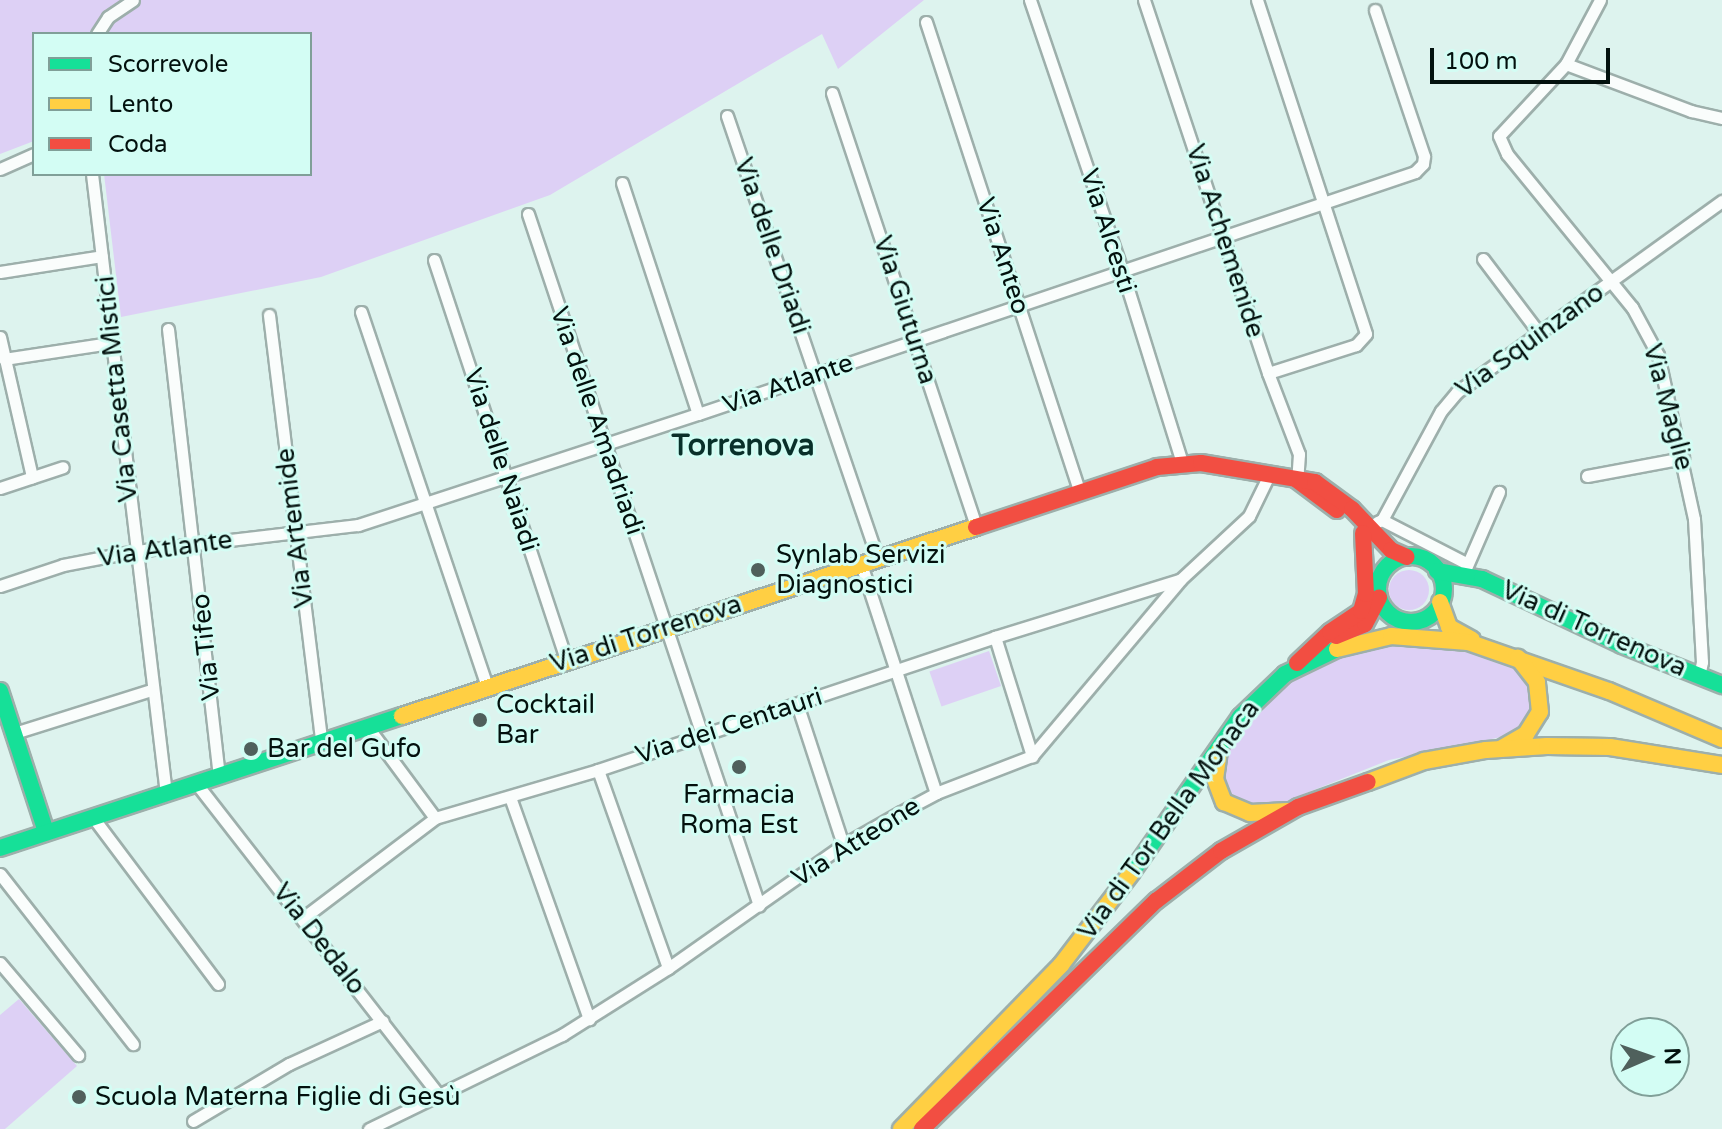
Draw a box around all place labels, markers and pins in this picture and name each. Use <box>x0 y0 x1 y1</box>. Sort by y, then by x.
place label: Synlab Servizi Diagnostici <box>776 539 946 600</box>
marker: Synlab Servizi Diagnostici <box>747 559 769 581</box>
place label: Cocktail Bar <box>496 689 595 750</box>
marker: Cocktail Bar <box>471 711 489 729</box>
place label: Bar del Gufo <box>267 733 421 765</box>
marker: Bar del Gufo <box>242 740 260 758</box>
marker: Farmacia Roma Est <box>730 758 748 776</box>
place label: Farmacia Roma Est <box>680 779 798 840</box>
place label: Scuola Materna Figlie di Gesù <box>95 1081 461 1113</box>
marker: Scuola Materna Figlie di Gesù <box>70 1088 88 1106</box>

